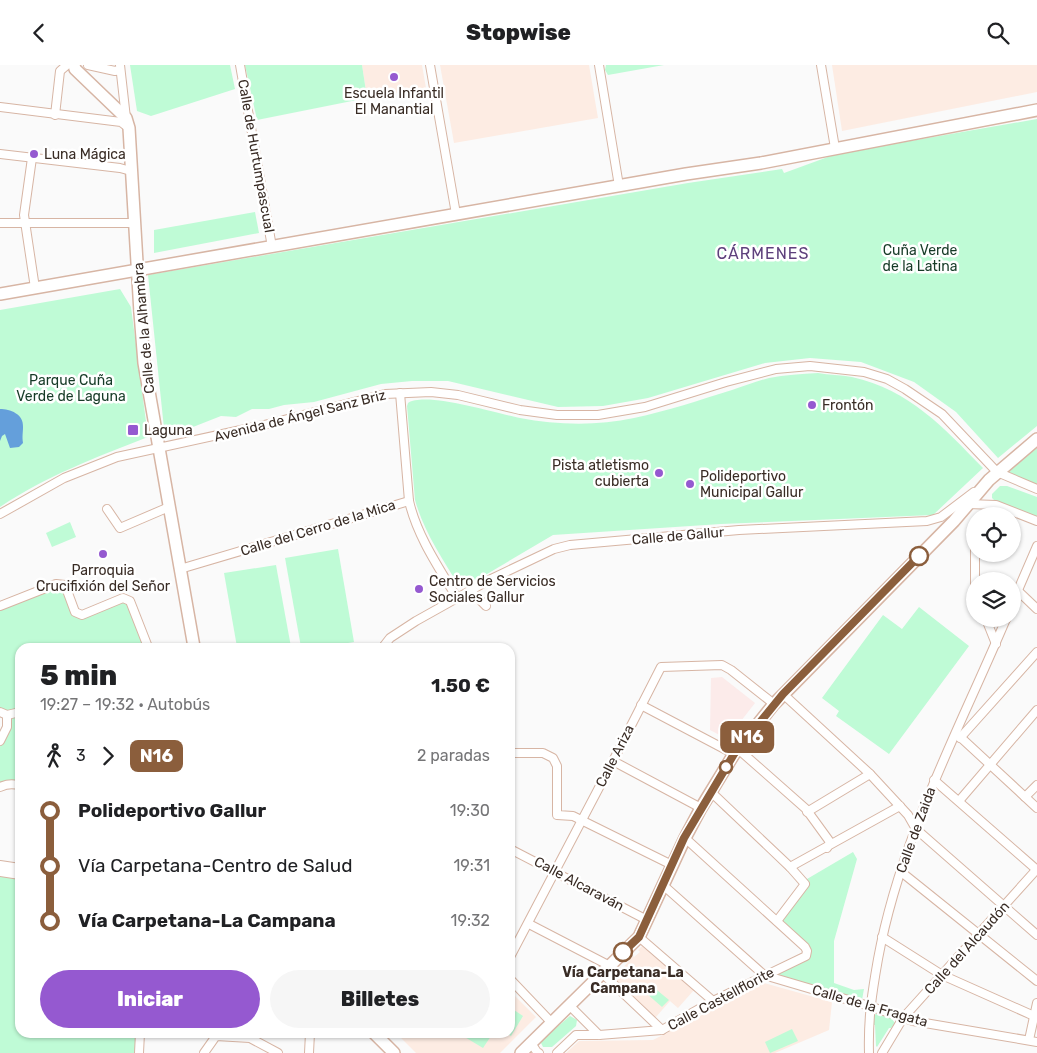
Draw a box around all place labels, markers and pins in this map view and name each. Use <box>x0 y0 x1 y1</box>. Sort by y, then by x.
marker: Escuela Infantil El Manantial <box>388 71 400 83</box>
place label: Escuela Infantil El Manantial <box>344 85 444 118</box>
place label: Luna Mágica <box>44 146 126 163</box>
marker: Luna Mágica <box>28 148 40 160</box>
place label: Frontón <box>822 397 874 414</box>
marker: Frontón <box>806 399 818 411</box>
place label: Laguna <box>144 422 193 439</box>
marker: Laguna <box>126 423 140 437</box>
place label: Pista atletismo cubierta <box>552 457 649 490</box>
marker: Pista atletismo cubierta <box>653 467 665 479</box>
place label: Polideportivo Municipal Gallur <box>700 468 804 501</box>
marker: Polideportivo Municipal Gallur <box>684 478 696 490</box>
unlabelled marker <box>909 546 929 566</box>
marker: Parroquia Crucifixión del Señor <box>97 548 109 560</box>
place label: Parroquia Crucifixión del Señor <box>36 562 171 595</box>
place label: Centro de Servicios Sociales Gallur <box>429 573 556 606</box>
marker: Centro de Servicios Sociales Gallur <box>413 583 425 595</box>
unlabelled marker <box>719 760 733 774</box>
marker: Vía Carpetana-La Campana <box>613 942 633 962</box>
place label: Vía Carpetana-La Campana <box>562 964 684 997</box>

